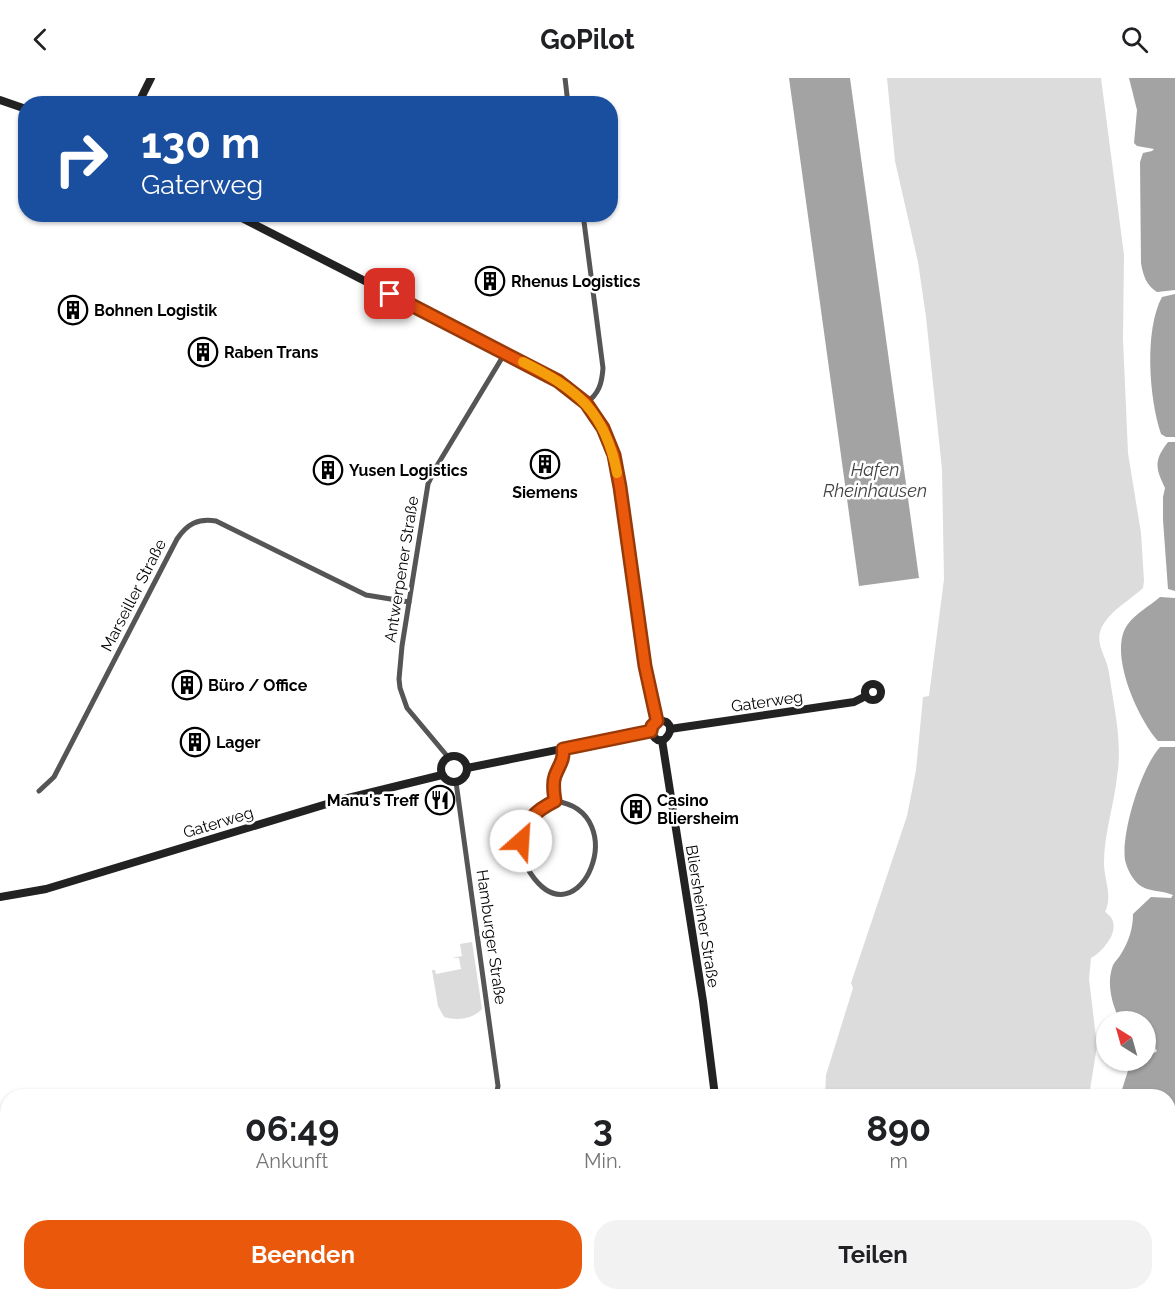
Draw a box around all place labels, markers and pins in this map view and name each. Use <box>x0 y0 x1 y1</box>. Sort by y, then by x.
building icon: Rhenus Logistics <box>474 265 506 297</box>
pin <box>364 268 415 319</box>
place label: Rhenus Logistics <box>511 272 640 291</box>
building icon: Bohnen Logistik <box>57 294 89 326</box>
place label: Bohnen Logistik <box>94 301 217 320</box>
building icon: Raben Trans <box>187 336 219 368</box>
place label: Raben Trans <box>224 343 319 362</box>
building icon: Siemens <box>529 448 561 480</box>
building icon: Yusen Logistics <box>312 454 344 486</box>
place label: Yusen Logistics <box>349 461 468 480</box>
place label: Siemens <box>512 483 578 502</box>
building icon: Büro / Office <box>171 669 203 701</box>
place label: Büro / Office <box>208 676 308 695</box>
building icon: Lager <box>179 726 211 758</box>
place label: Lager <box>216 733 260 752</box>
restaurant icon: Manu's Treff <box>424 784 456 816</box>
place label: Manu's Treff <box>327 791 420 810</box>
place label: Casino Bliersheim <box>657 791 739 828</box>
building icon: Casino Bliersheim <box>620 793 652 825</box>

